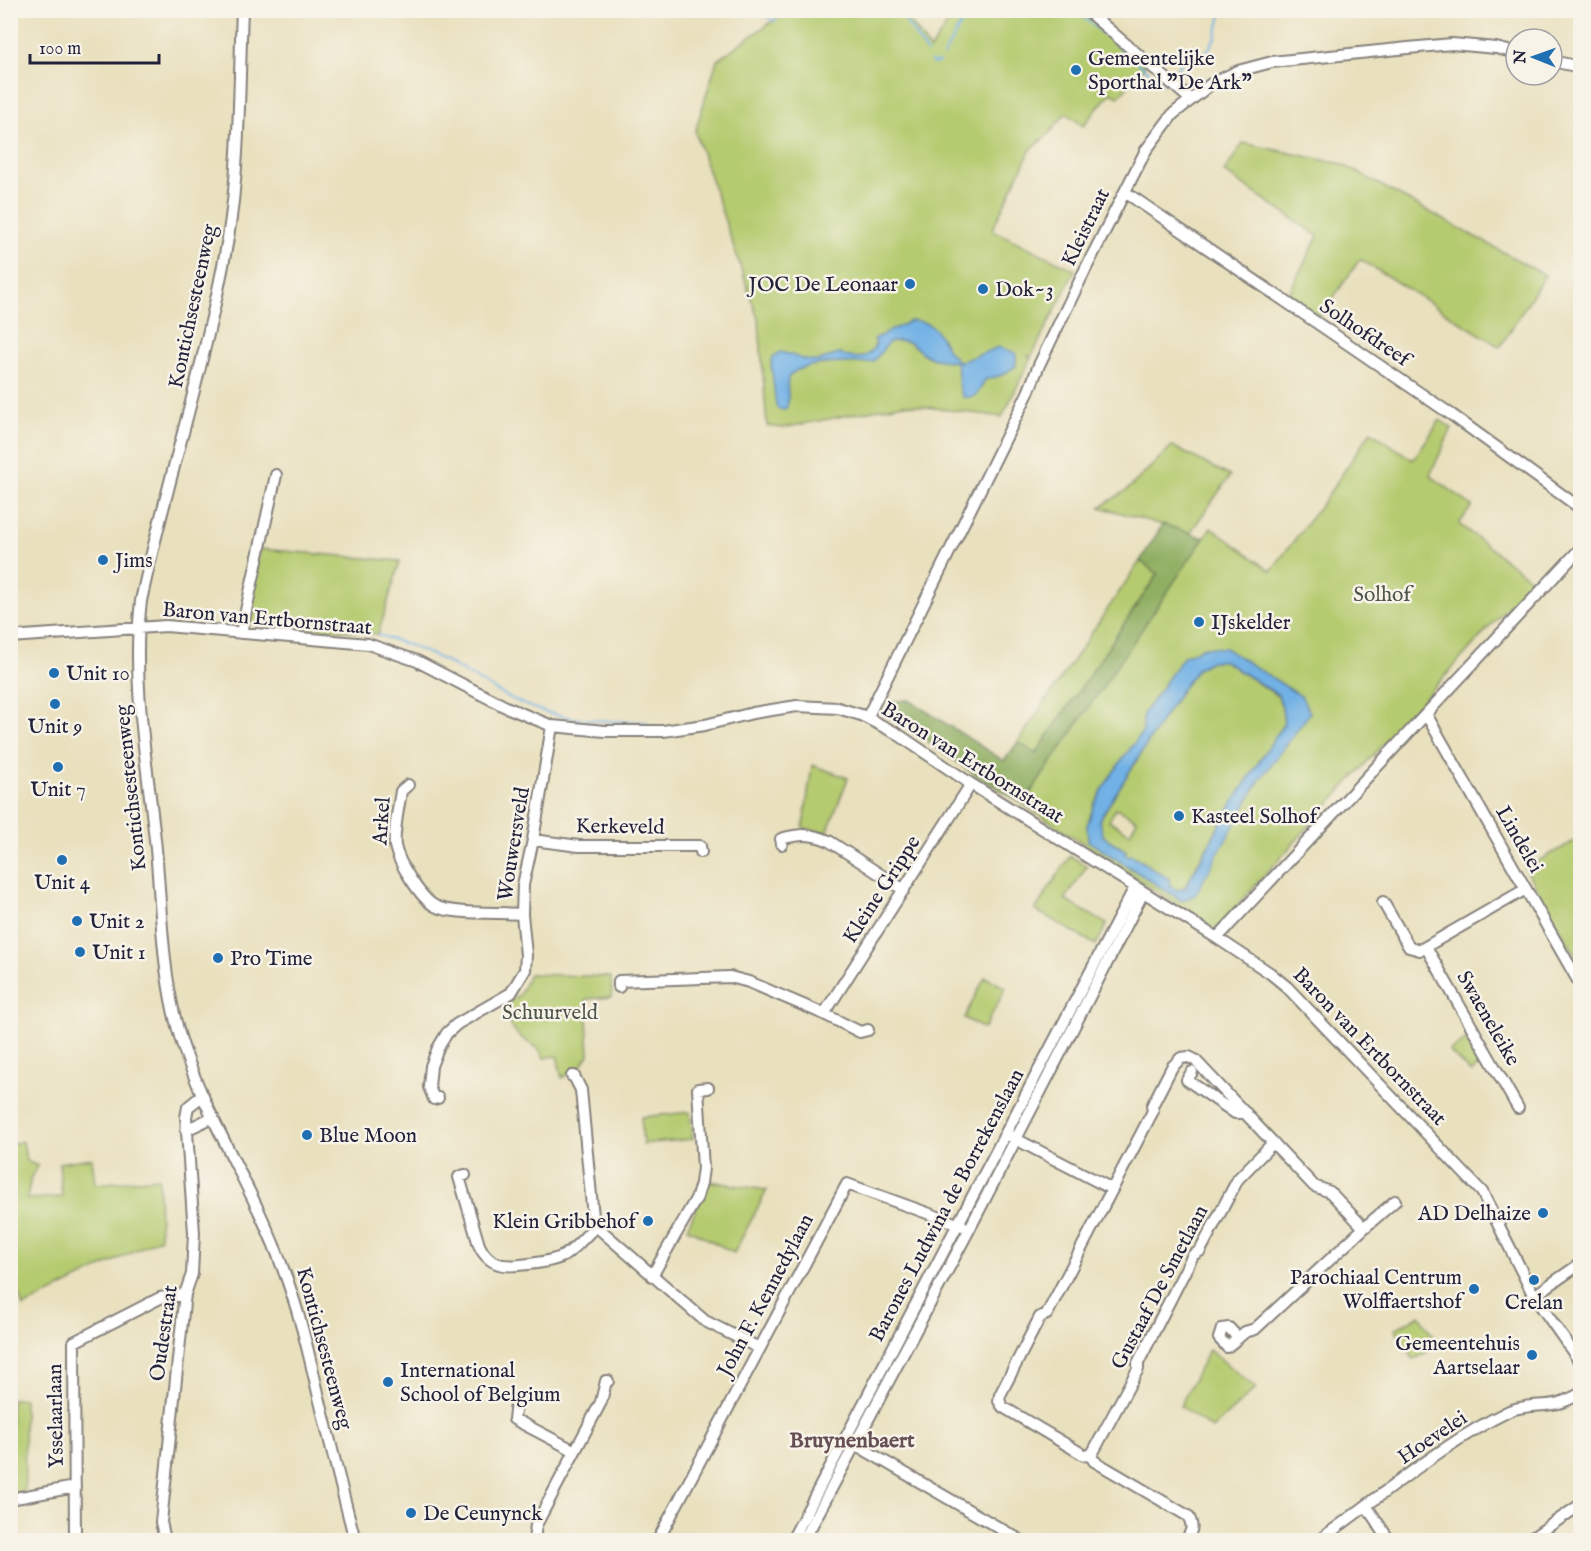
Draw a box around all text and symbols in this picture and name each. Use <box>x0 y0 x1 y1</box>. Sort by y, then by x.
scale bar <box>30 27 159 65</box>
north arrow <box>1504 27 1564 87</box>
text: 100 m <box>39 38 81 61</box>
place label: Gemeentelijke Sporthal "De Ark" <box>1088 46 1252 97</box>
text: N <box>1511 50 1531 65</box>
marker: Gemeentelijke Sporthal "De Ark" <box>1069 63 1083 77</box>
street label: Kleistraat <box>1056 184 1117 271</box>
street label: Kontichsesteenweg <box>163 221 224 391</box>
place label: JOC De Leonaar <box>747 272 898 299</box>
marker: JOC De Leonaar <box>903 277 917 291</box>
place label: Dok~3 <box>995 277 1054 304</box>
marker: Dok~3 <box>976 282 990 296</box>
street label: Solhofdreef <box>1314 293 1417 375</box>
place label: Jims <box>113 548 153 575</box>
marker: Jims <box>96 553 110 567</box>
park label: Solhof <box>1353 582 1414 609</box>
street label: Baron van Ertbornstraat <box>161 597 373 642</box>
place label: IJskelder <box>1211 610 1291 637</box>
marker: IJskelder <box>1192 615 1206 629</box>
place label: Unit 10 <box>66 661 130 688</box>
marker: Unit 10 <box>47 666 61 680</box>
street label: Baron van Ertbornstraat <box>876 696 1069 830</box>
marker: Unit 9 <box>48 697 62 711</box>
street label: Kontichsesteenweg <box>109 703 154 872</box>
place label: Unit 9 <box>28 714 82 741</box>
marker: Unit 7 <box>51 760 65 774</box>
place label: Unit 7 <box>30 777 86 804</box>
street label: Wouwersveld <box>492 784 537 903</box>
street label: Arkel <box>367 796 398 847</box>
street label: Lindelei <box>1489 801 1549 878</box>
place label: Kasteel Solhof <box>1191 804 1321 831</box>
marker: Kasteel Solhof <box>1172 809 1186 823</box>
street label: Kerkeveld <box>575 813 665 842</box>
street label: Kleine Grippe <box>837 830 928 949</box>
marker: Unit 4 <box>55 853 69 867</box>
place label: Unit 4 <box>34 870 91 897</box>
place label: Unit 2 <box>89 909 145 936</box>
marker: Unit 2 <box>70 914 84 928</box>
place label: Unit 1 <box>92 940 146 967</box>
marker: Unit 1 <box>73 945 87 959</box>
place label: Pro Time <box>230 946 313 973</box>
marker: Pro Time <box>211 951 225 965</box>
street label: Baron van Ertbornstraat <box>1286 962 1452 1132</box>
street label: Swaeneleike <box>1450 966 1526 1071</box>
park label: Schuurveld <box>502 1000 599 1027</box>
street label: Barones Ludwina de Borrekenslaan <box>864 1064 1031 1347</box>
place label: Blue Moon <box>319 1123 417 1150</box>
marker: Blue Moon <box>300 1128 314 1142</box>
street label: Gustaaf De Smetlaan <box>1106 1201 1215 1375</box>
place label: AD Delhaize <box>1417 1201 1531 1228</box>
marker: AD Delhaize <box>1536 1206 1550 1220</box>
place label: Klein Gribbehof <box>492 1209 639 1236</box>
street label: John F. Kennedylaan <box>711 1210 821 1384</box>
marker: Klein Gribbehof <box>641 1214 655 1228</box>
street label: Kontichsesteenweg <box>289 1264 358 1433</box>
place label: Parochiaal Centrum Wolffaertshof <box>1290 1265 1465 1316</box>
marker: Crelan <box>1527 1273 1541 1287</box>
marker: Parochiaal Centrum Wolffaertshof <box>1467 1282 1481 1296</box>
street label: Oudestraat <box>144 1283 185 1383</box>
place label: Crelan <box>1505 1290 1563 1317</box>
place label: Gemeentehuis Aartselaar <box>1395 1331 1520 1382</box>
marker: Gemeentehuis Aartselaar <box>1525 1348 1539 1362</box>
place label: International School of Belgium <box>400 1358 561 1409</box>
street label: Ysselaarlaan <box>42 1363 71 1469</box>
marker: International School of Belgium <box>381 1375 395 1389</box>
street label: Hoevelei <box>1393 1405 1473 1471</box>
district label: Bruynenbaert <box>789 1427 915 1455</box>
place label: De Ceunynck <box>423 1501 543 1528</box>
marker: De Ceunynck <box>404 1506 418 1520</box>

